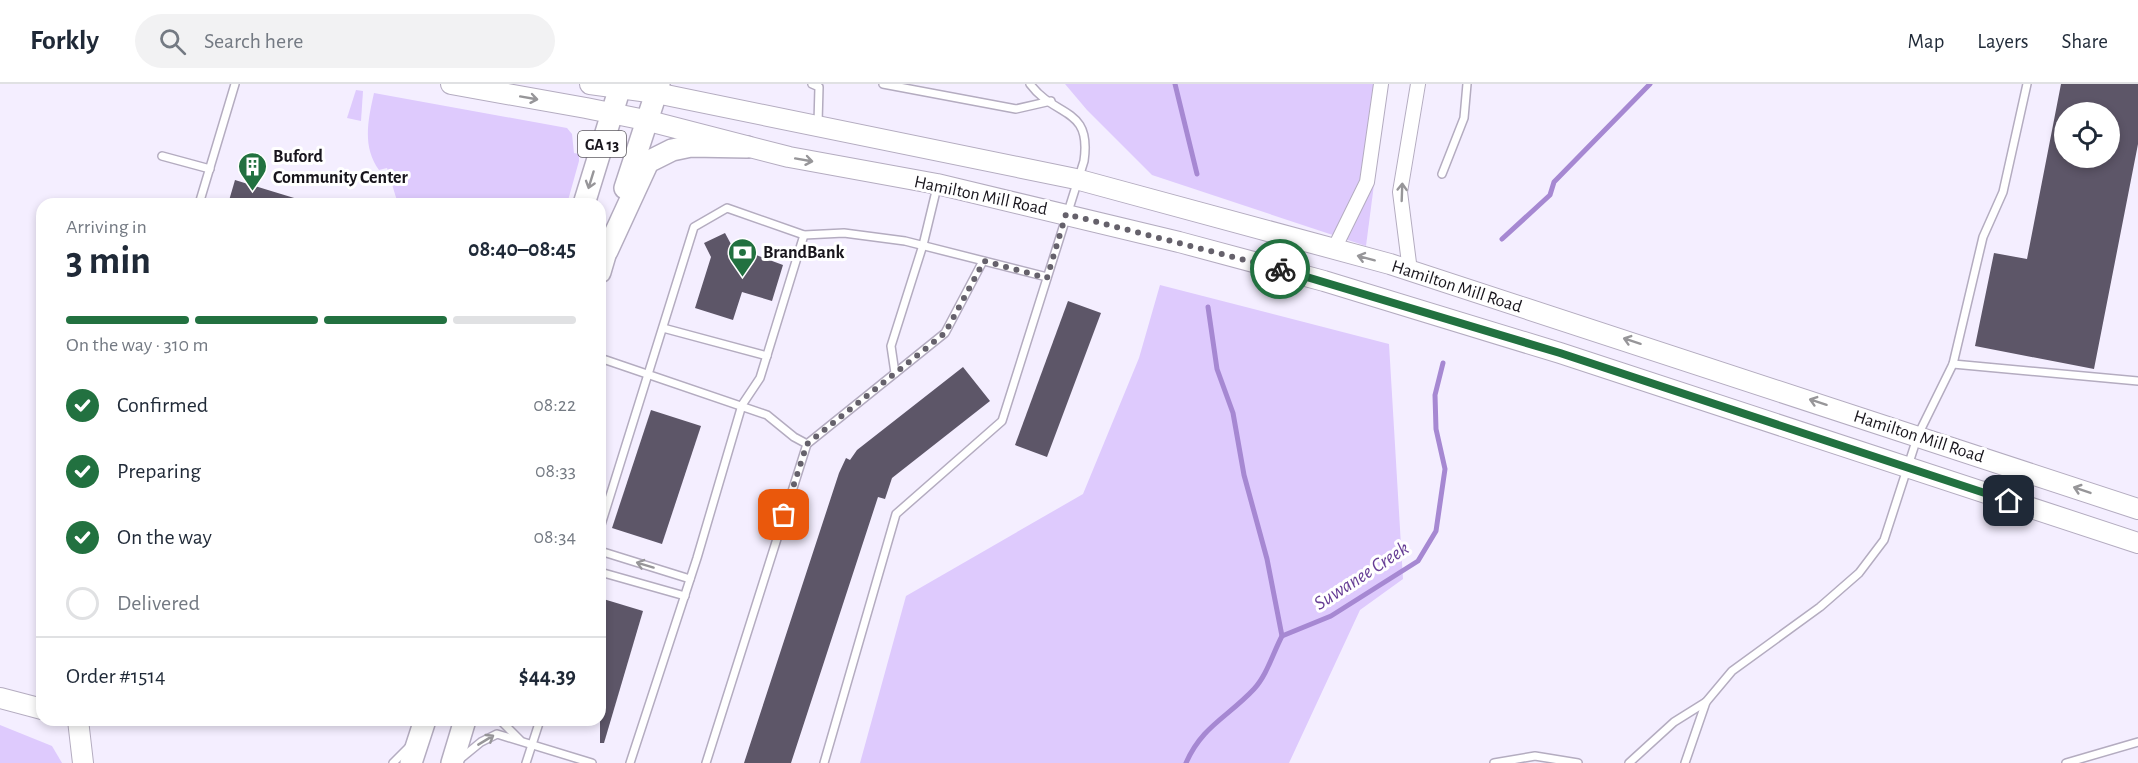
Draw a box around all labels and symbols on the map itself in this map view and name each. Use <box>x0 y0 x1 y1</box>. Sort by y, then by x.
one-way arrow <box>519 93 539 104</box>
road number: GA 13 <box>578 131 626 157</box>
place label: Buford Community Center <box>273 148 409 187</box>
building icon: Buford Community Center <box>236 150 268 192</box>
one-way arrow <box>793 155 813 166</box>
one-way arrow <box>585 170 596 189</box>
street label: Hamilton Mill Road <box>912 173 1049 219</box>
one-way arrow <box>1396 183 1407 202</box>
bank icon: BrandBank <box>726 236 758 278</box>
courier <box>1250 239 1310 299</box>
place label: BrandBank <box>763 244 844 262</box>
one-way arrow <box>1357 252 1376 263</box>
street label: Hamilton Mill Road <box>1389 257 1524 317</box>
one-way arrow <box>1623 335 1642 346</box>
one-way arrow <box>1809 396 1828 407</box>
street label: Hamilton Mill Road <box>1851 407 1986 467</box>
pin <box>1983 475 2034 526</box>
one-way arrow <box>2073 484 2092 495</box>
pin <box>758 489 809 540</box>
water label: Suwanee Creek <box>1311 538 1412 614</box>
one-way arrow <box>636 559 655 570</box>
one-way arrow <box>477 734 494 746</box>

